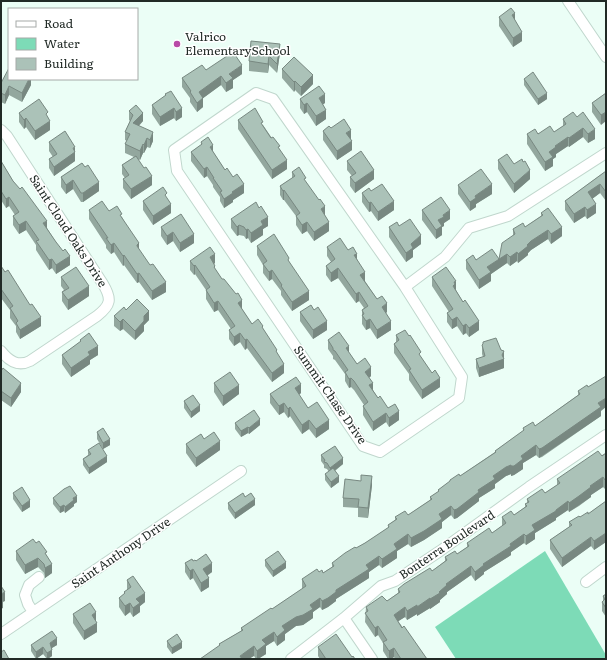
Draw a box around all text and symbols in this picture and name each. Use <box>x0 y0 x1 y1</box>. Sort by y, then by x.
legend <box>8 8 138 80</box>
text: Road <box>44 14 74 32</box>
place label: Valrico ElementarySchool <box>185 27 290 59</box>
text: Water <box>44 34 80 52</box>
marker: Valrico ElementarySchool <box>172 39 182 49</box>
text: Building <box>44 54 94 72</box>
street label: Saint Cloud Oaks Drive <box>26 171 112 290</box>
street label: Summit Chase Drive <box>290 341 372 447</box>
street label: Bonterra Boulevard <box>395 505 499 583</box>
street label: Saint Anthony Drive <box>67 512 174 592</box>

